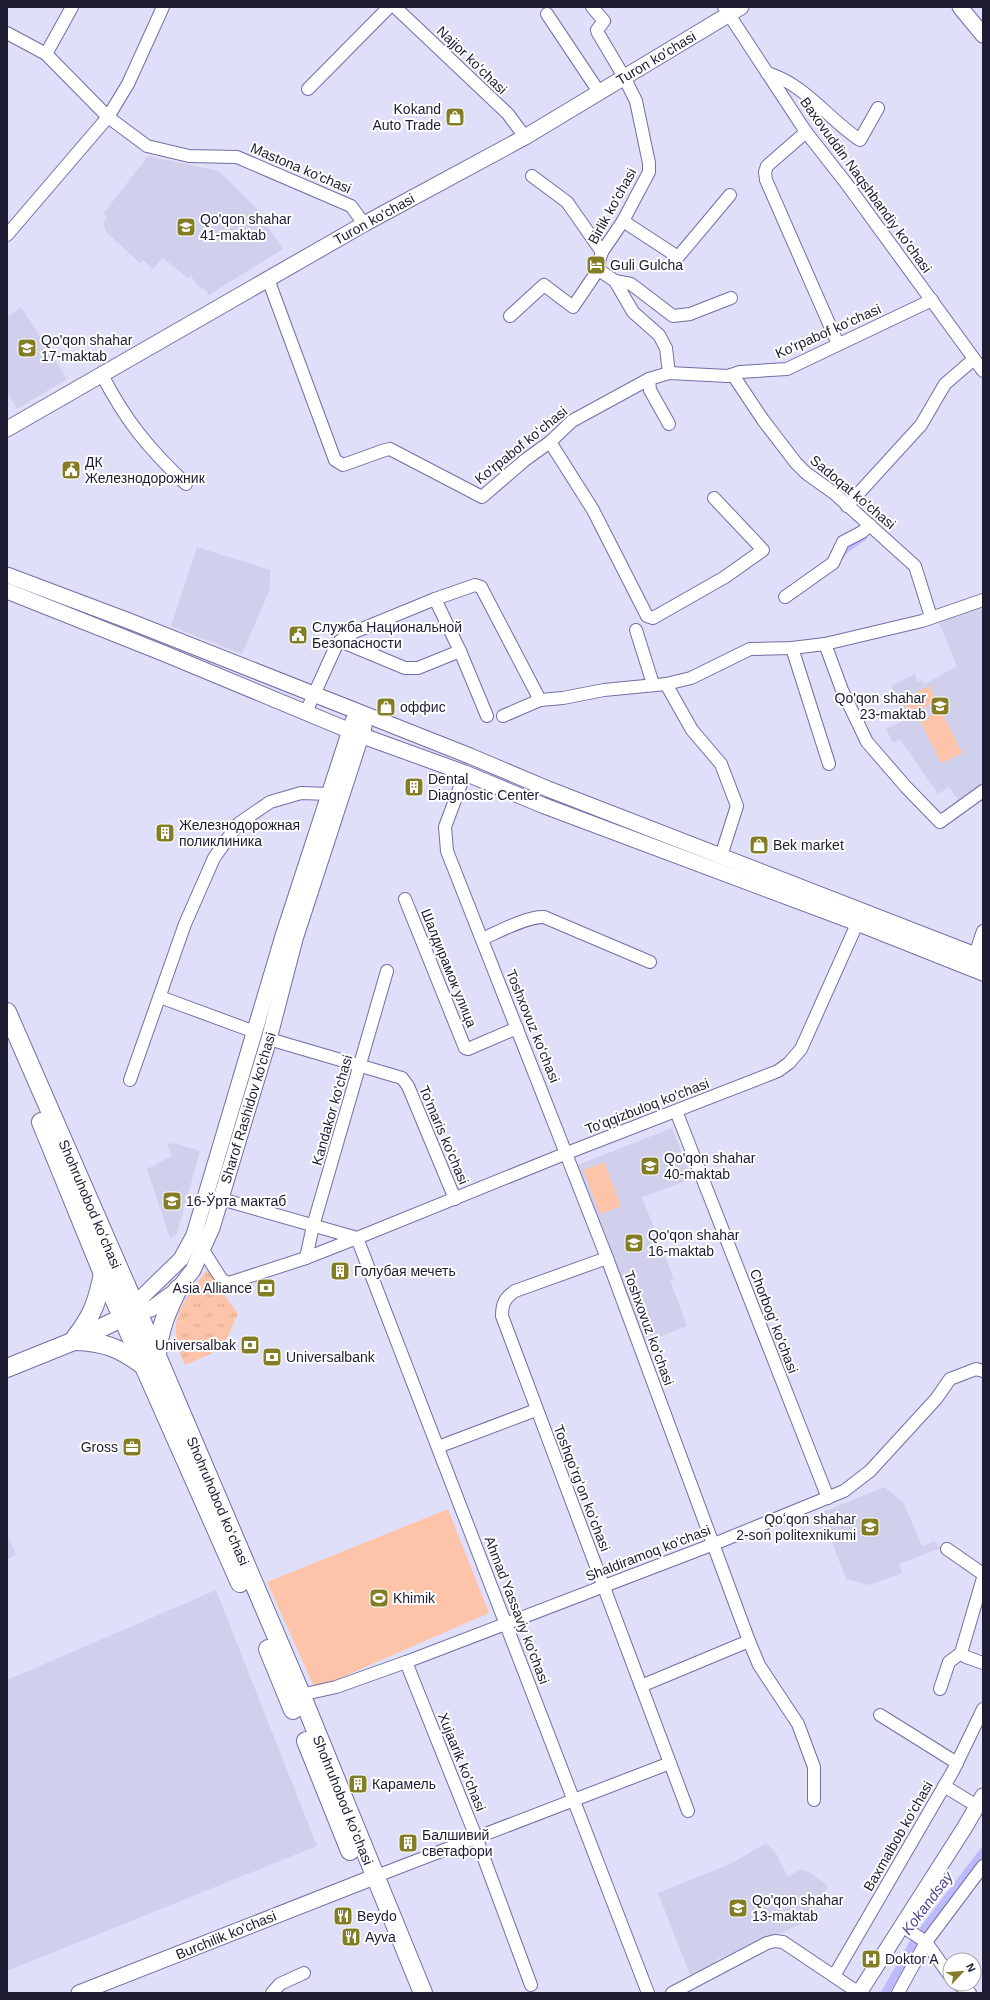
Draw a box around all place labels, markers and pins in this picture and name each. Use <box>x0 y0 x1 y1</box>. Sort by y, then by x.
place label: Kokand Auto Trade <box>373 101 441 133</box>
shop icon: Kokand Auto Trade <box>444 106 466 128</box>
place label: Qo'qon shahar 41-maktab <box>200 211 292 243</box>
school or university icon: Qo'qon shahar 41-maktab <box>175 216 197 238</box>
hotel icon: Guli Gulcha <box>585 254 607 276</box>
place label: Guli Gulcha <box>610 257 683 273</box>
place label: Qo'qon shahar 17-maktab <box>41 332 133 364</box>
school or university icon: Qo'qon shahar 17-maktab <box>16 337 38 359</box>
place label: ДК Железнодорожник <box>85 454 206 486</box>
public building icon: ДК Железнодорожник <box>60 459 82 481</box>
place label: Служба Национальной Безопасности <box>312 619 462 651</box>
public building icon: Служба Национальной Безопасности <box>287 624 309 646</box>
place label: Qo'qon shahar 23-maktab <box>835 690 926 722</box>
school or university icon: Qo'qon shahar 23-maktab <box>929 695 951 717</box>
shop icon: оффис <box>375 696 397 718</box>
place label: оффис <box>400 699 446 715</box>
place label: Dental Diagnostic Center <box>428 771 540 803</box>
building icon: Dental Diagnostic Center <box>403 776 425 798</box>
place label: Железнодорожная поликлиника <box>179 817 300 849</box>
building icon: Железнодорожная поликлиника <box>154 822 176 844</box>
shop icon: Bek market <box>748 834 770 856</box>
place label: Bek market <box>773 837 844 853</box>
place label: Qo'qon shahar 40-maktab <box>664 1150 756 1182</box>
school or university icon: Qo'qon shahar 40-maktab <box>639 1155 661 1177</box>
school or university icon: 16-Ўрта мактаб <box>161 1190 183 1212</box>
place label: 16-Ўрта мактаб <box>186 1192 286 1209</box>
place label: Qo'qon shahar 16-maktab <box>648 1227 740 1259</box>
school or university icon: Qo'qon shahar 16-maktab <box>623 1232 645 1254</box>
building icon: Голубая мечеть <box>329 1260 351 1282</box>
place label: Голубая мечеть <box>354 1263 456 1279</box>
bank icon: Asia Alliance <box>255 1277 277 1299</box>
place label: Asia Alliance <box>173 1280 252 1296</box>
bank icon: Universalbak <box>239 1334 261 1356</box>
place label: Universalbak <box>155 1337 237 1353</box>
bank icon: Universalbank <box>261 1346 283 1368</box>
place label: Universalbank <box>286 1349 376 1365</box>
office icon: Gross <box>121 1436 143 1458</box>
place label: Gross <box>81 1439 118 1455</box>
place label: Qoʻqon shahar 2-son politexnikumi <box>736 1511 856 1543</box>
school or university icon: Qoʻqon shahar 2-son politexnikumi <box>859 1516 881 1538</box>
sports icon: Khimik <box>368 1587 390 1609</box>
place label: Khimik <box>393 1590 436 1606</box>
building icon: Карамель <box>347 1773 369 1795</box>
place label: Карамель <box>372 1776 436 1792</box>
place label: Балшивий светафори <box>422 1827 493 1859</box>
building icon: Балшивий светафори <box>397 1832 419 1854</box>
place label: Qo'qon shahar 13-maktab <box>752 1892 844 1924</box>
school or university icon: Qo'qon shahar 13-maktab <box>727 1897 749 1919</box>
restaurant icon: Beydo <box>332 1905 354 1927</box>
place label: Beydo <box>357 1908 397 1924</box>
restaurant icon: Ayva <box>340 1926 362 1948</box>
place label: Ayva <box>365 1929 396 1945</box>
hospital icon: Doktor A <box>860 1948 882 1970</box>
place label: Doktor A <box>885 1951 939 1967</box>

